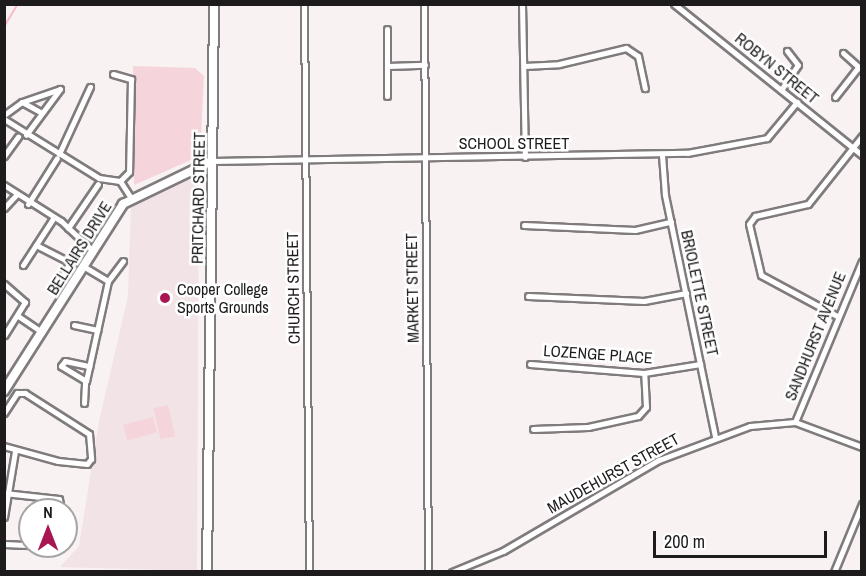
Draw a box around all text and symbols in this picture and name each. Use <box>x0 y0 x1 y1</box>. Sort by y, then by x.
street label: ROBYN STREET <box>731 28 823 108</box>
street label: PRITCHARD STREET <box>187 132 209 264</box>
street label: SCHOOL STREET <box>459 133 569 153</box>
street label: BELLAIRS DRIVE <box>43 198 115 298</box>
street label: BRIOLETTE STREET <box>677 228 723 358</box>
street label: CHURCH STREET <box>282 232 304 344</box>
street label: MARKET STREET <box>401 233 423 343</box>
street label: SANDHURST AVENUE <box>780 268 850 404</box>
place label: Cooper College Sports Grounds <box>177 279 269 317</box>
marker: Cooper College Sports Grounds <box>158 291 172 305</box>
street label: LOZENGE PLACE <box>543 341 653 367</box>
street label: MAUDEHURST STREET <box>544 429 682 517</box>
north arrow <box>18 498 78 558</box>
text: N <box>43 501 53 523</box>
scale bar <box>656 519 830 557</box>
text: 200 m <box>664 529 705 554</box>

